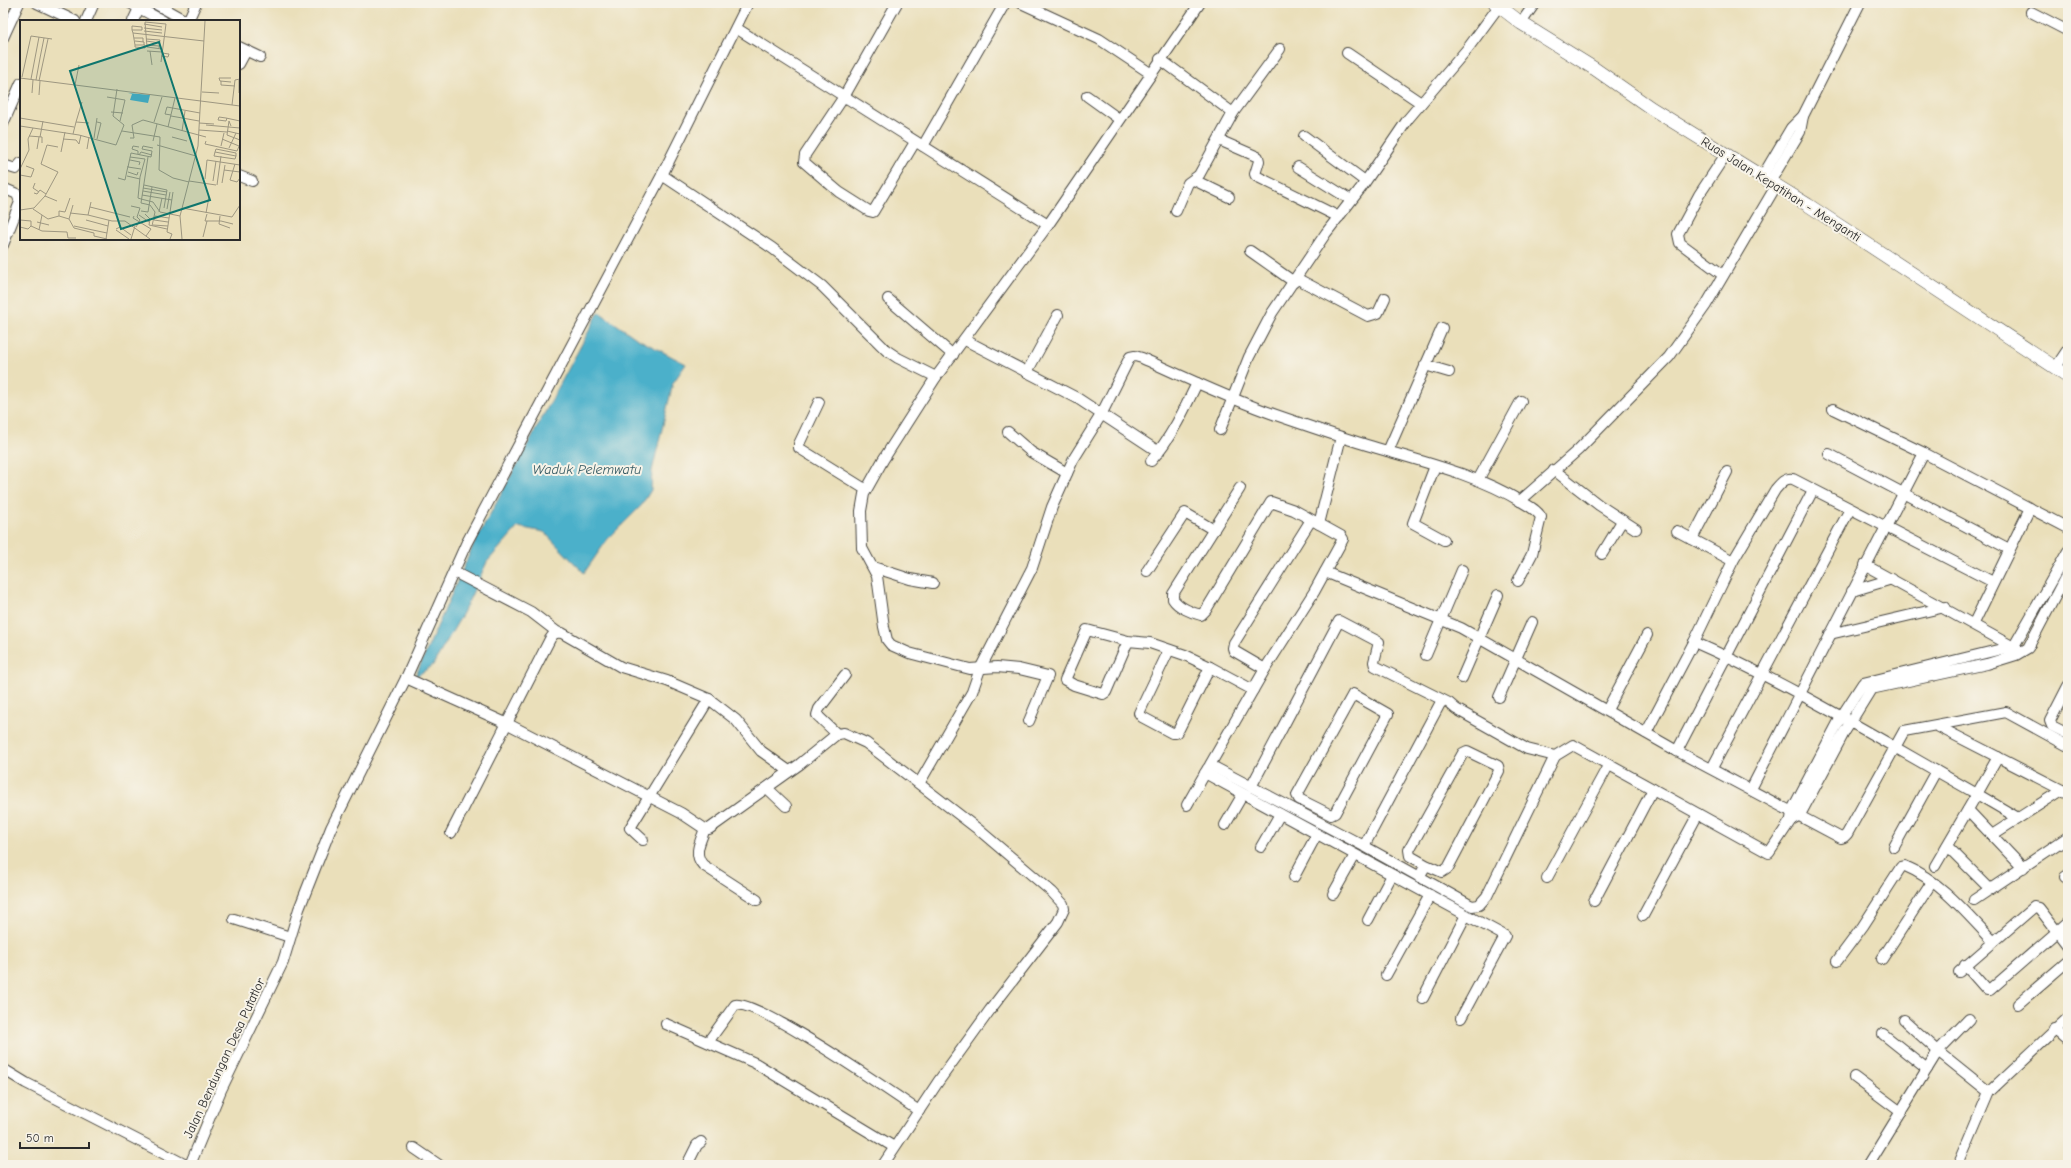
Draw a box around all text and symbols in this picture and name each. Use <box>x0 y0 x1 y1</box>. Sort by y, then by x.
inset map <box>20 20 240 240</box>
street label: Ruas Jalan Kepatihan - Menganti <box>1698 133 1864 245</box>
water label: Waduk Pelemwatu <box>533 461 641 478</box>
street label: Jalan Bendungan Desa Putatlor <box>180 975 268 1140</box>
scale bar <box>20 1124 89 1150</box>
text: 50 m <box>26 1131 54 1145</box>

